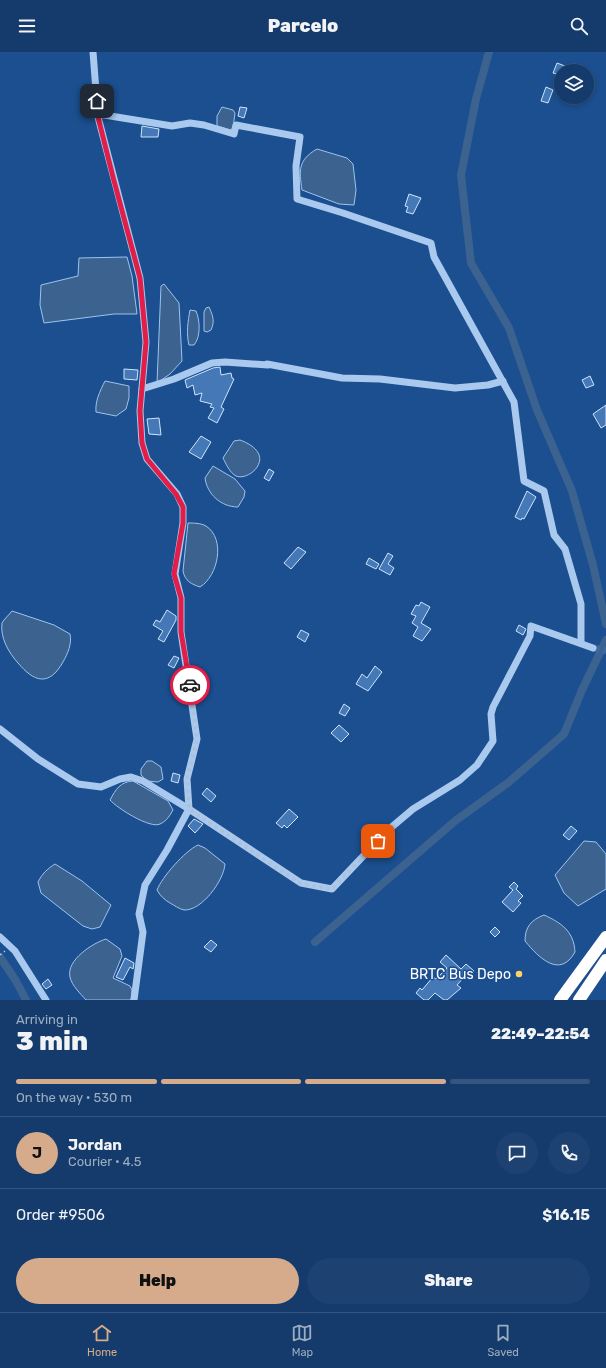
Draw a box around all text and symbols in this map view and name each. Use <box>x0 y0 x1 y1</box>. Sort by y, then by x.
icon: menu <box>16 15 38 37</box>
text: Parcelo <box>268 15 338 37</box>
icon: search <box>568 15 590 37</box>
map controls <box>554 64 594 104</box>
button: layers <box>554 64 594 104</box>
pin <box>80 84 114 118</box>
icon: home <box>86 90 108 112</box>
courier <box>170 665 210 705</box>
icon: car <box>179 674 201 696</box>
pin <box>361 824 395 858</box>
icon: bag <box>367 830 389 852</box>
place label: BRTC Bus Depo <box>410 966 511 983</box>
marker: BRTC Bus Depo <box>514 969 524 979</box>
text: Arriving in <box>16 1012 78 1027</box>
text: 22:49–22:54 <box>491 1025 590 1043</box>
text: 3 min <box>16 1026 88 1057</box>
text: On the way · 530 m <box>16 1090 132 1105</box>
button: chat <box>496 1132 538 1174</box>
button: phone <box>548 1132 590 1174</box>
text: Jordan <box>68 1136 122 1154</box>
text: J <box>32 1144 42 1162</box>
text: Courier · 4.5 <box>68 1154 142 1169</box>
text: Order #9506 <box>16 1206 105 1224</box>
text: $16.15 <box>542 1206 590 1224</box>
button: Help <box>16 1258 299 1304</box>
button: Share <box>307 1258 590 1304</box>
tab: Home <box>87 1322 117 1359</box>
tab: Map <box>291 1322 313 1359</box>
tab: Saved <box>488 1322 519 1359</box>

